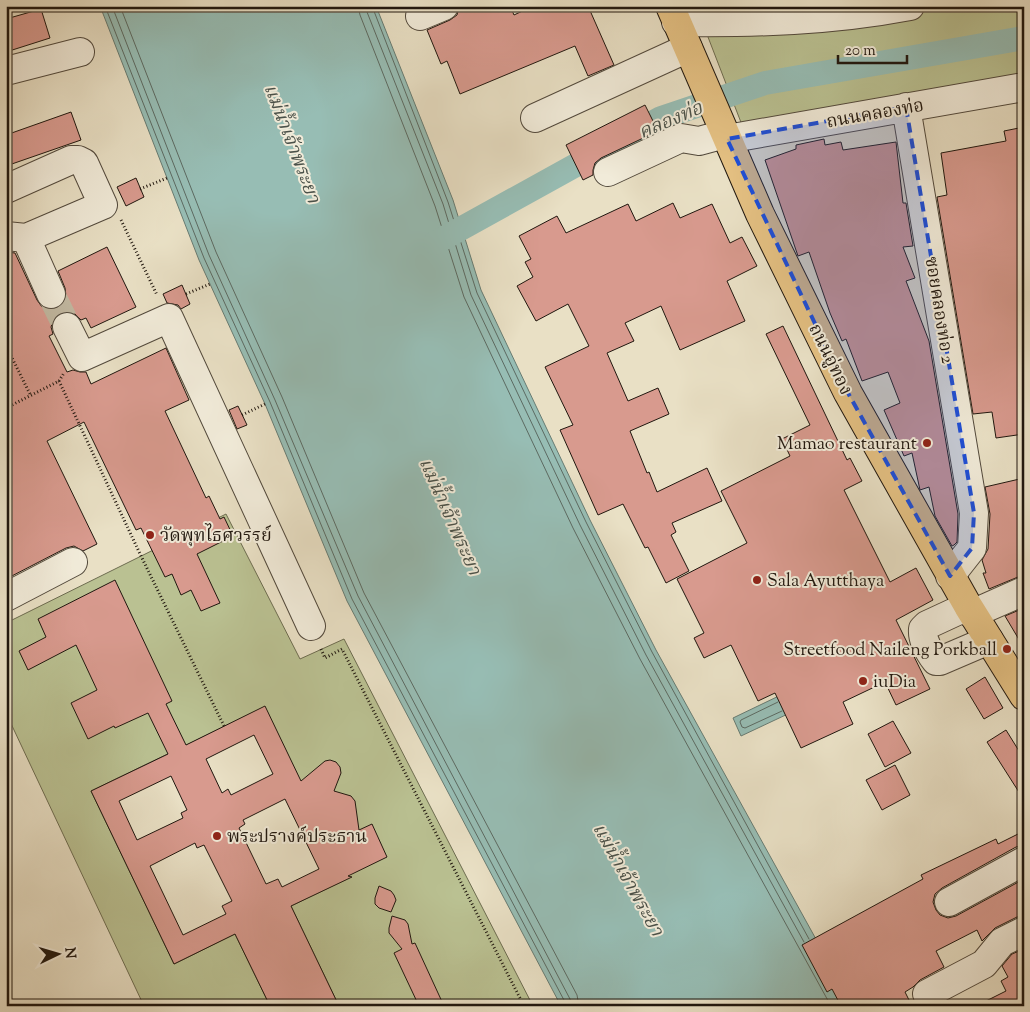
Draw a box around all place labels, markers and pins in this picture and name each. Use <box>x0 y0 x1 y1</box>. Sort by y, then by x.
place label: Mamao restaurant <box>777 432 917 458</box>
marker: Mamao restaurant <box>921 437 933 449</box>
place label: วัดพุทไธศวรรย์ <box>160 523 272 550</box>
marker: วัดพุทไธศวรรย์ <box>144 529 156 541</box>
place label: Sala Ayutthaya <box>767 569 884 595</box>
marker: Sala Ayutthaya <box>751 574 763 586</box>
place label: Streetfood Naileng Porkball <box>783 638 997 664</box>
marker: Streetfood Naileng Porkball <box>1001 643 1013 655</box>
place label: iuDia <box>873 670 916 696</box>
marker: iuDia <box>857 675 869 687</box>
place label: พระปรางค์ประธาน <box>227 825 367 851</box>
marker: พระปรางค์ประธาน <box>211 830 223 842</box>

